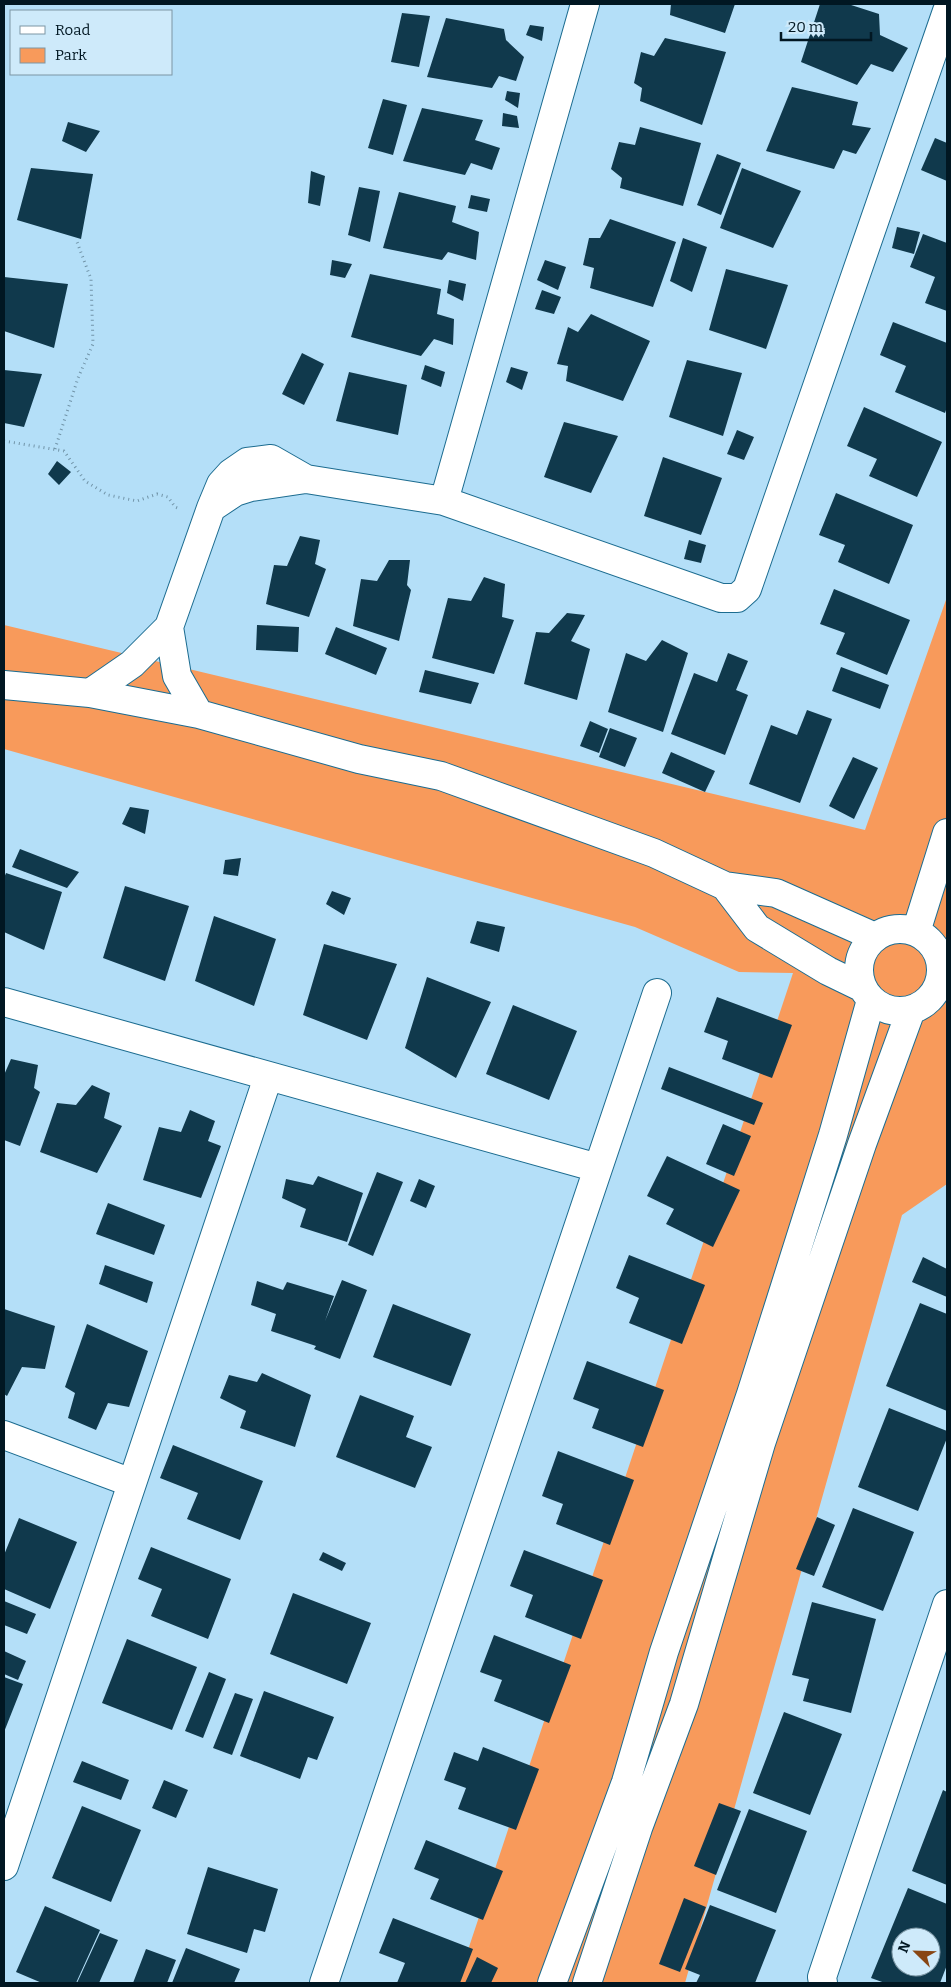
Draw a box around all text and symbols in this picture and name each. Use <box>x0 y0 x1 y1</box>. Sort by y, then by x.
legend <box>10 10 172 75</box>
scale bar <box>781 10 871 42</box>
text: 20 m <box>788 18 824 36</box>
text: Road <box>55 21 90 39</box>
text: Park <box>55 46 87 64</box>
north arrow <box>891 1927 941 1977</box>
text: N <box>895 1939 915 1955</box>

